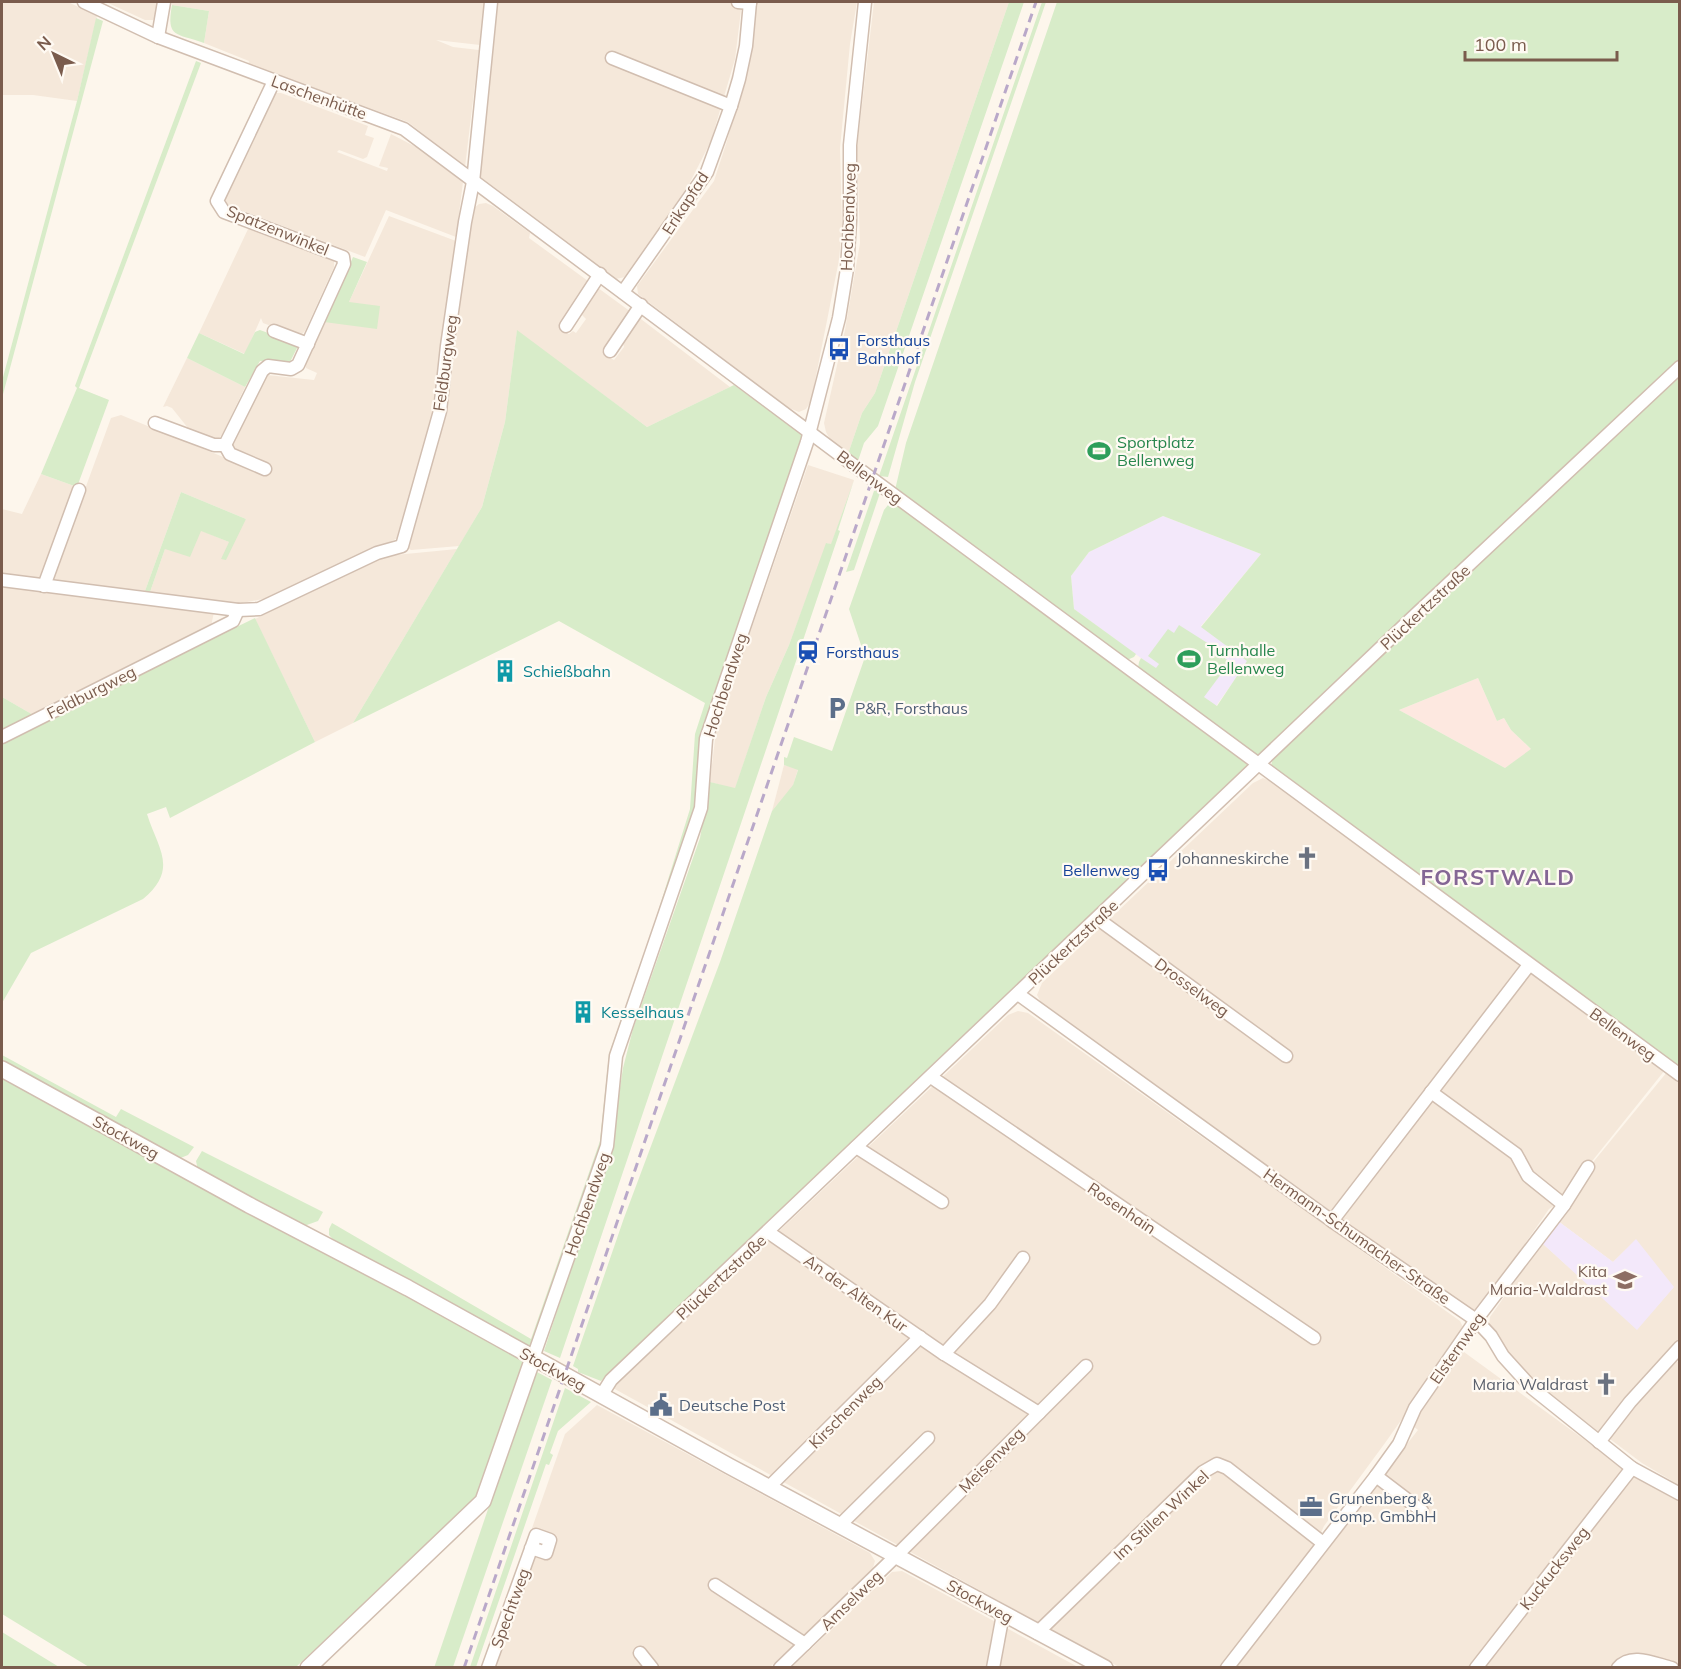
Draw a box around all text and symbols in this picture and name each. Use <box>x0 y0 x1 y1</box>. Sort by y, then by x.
north arrow <box>24 24 84 84</box>
scale bar <box>1465 24 1616 62</box>
text: N <box>33 32 55 54</box>
text: 100 m <box>1474 33 1527 56</box>
street label: Laschenhütte <box>269 71 369 123</box>
street label: Hochbendweg <box>836 163 860 271</box>
street label: Erikapfad <box>657 168 713 238</box>
street label: Spatzenwinkel <box>224 200 332 260</box>
street label: Feldburgweg <box>428 314 462 412</box>
place label: Forsthaus Bahnhof <box>857 330 930 368</box>
bus stop icon: Forsthaus Bahnhof <box>826 336 852 362</box>
place label: Sportplatz Bellenweg <box>1117 432 1194 470</box>
sports icon: Sportplatz Bellenweg <box>1086 438 1112 464</box>
street label: Bellenweg <box>833 446 907 508</box>
street label: Plückertzstraße <box>1376 560 1474 654</box>
street label: Hochbendweg <box>699 631 751 739</box>
station icon: Forsthaus <box>795 639 821 665</box>
place label: Turnhalle Bellenweg <box>1207 640 1284 678</box>
place label: Forsthaus <box>826 642 899 662</box>
sports icon: Turnhalle Bellenweg <box>1176 646 1202 672</box>
building icon: Schießbahn <box>492 658 518 684</box>
street label: Feldburgweg <box>43 661 139 723</box>
place label: Schießbahn <box>523 661 611 681</box>
parking icon: P&R, Forsthaus <box>824 695 850 721</box>
place label: P&R, Forsthaus <box>855 698 968 718</box>
church icon: Johanneskirche <box>1294 845 1320 871</box>
place label: Johanneskirche <box>1176 848 1289 868</box>
bus stop icon: Bellenweg <box>1145 857 1171 883</box>
place label: Bellenweg <box>1063 860 1140 880</box>
district label: FORSTWALD <box>1420 863 1576 891</box>
street label: Plückertzstraße <box>1024 895 1122 989</box>
street label: Drosselweg <box>1151 953 1233 1021</box>
building icon: Kesselhaus <box>570 999 596 1025</box>
place label: Kesselhaus <box>601 1002 684 1022</box>
street label: Bellenweg <box>1586 1003 1660 1065</box>
street label: Stockweg <box>89 1111 163 1163</box>
street label: Hochbendweg <box>560 1150 614 1258</box>
street label: Hermann-Schumacher-Straße <box>1260 1164 1454 1308</box>
street label: Rosenhain <box>1084 1178 1160 1238</box>
street label: Plückertzstraße <box>672 1230 770 1324</box>
street label: An der Alten Kur <box>800 1250 912 1336</box>
place label: Kita Maria-Waldrast <box>1490 1261 1607 1299</box>
school or university icon: Kita Maria-Waldrast <box>1612 1267 1638 1293</box>
street label: Elsternweg <box>1425 1308 1489 1388</box>
street label: Stockweg <box>516 1343 590 1395</box>
street label: Kirschenweg <box>804 1371 886 1453</box>
church icon: Maria Waldrast <box>1593 1371 1619 1397</box>
place label: Maria Waldrast <box>1473 1374 1588 1394</box>
public building icon: Deutsche Post <box>648 1392 674 1418</box>
place label: Deutsche Post <box>679 1395 786 1415</box>
street label: Meisenweg <box>954 1423 1028 1497</box>
street label: Im Stillen Winkel <box>1109 1466 1213 1564</box>
place label: Grunenberg & Comp. GmbhH <box>1329 1488 1437 1526</box>
office icon: Grunenberg & Comp. GmbhH <box>1298 1494 1324 1520</box>
street label: Kuckucksweg <box>1515 1522 1593 1614</box>
street label: Spechtweg <box>486 1565 534 1651</box>
street label: Amselweg <box>816 1566 886 1634</box>
street label: Stockweg <box>943 1575 1017 1627</box>

